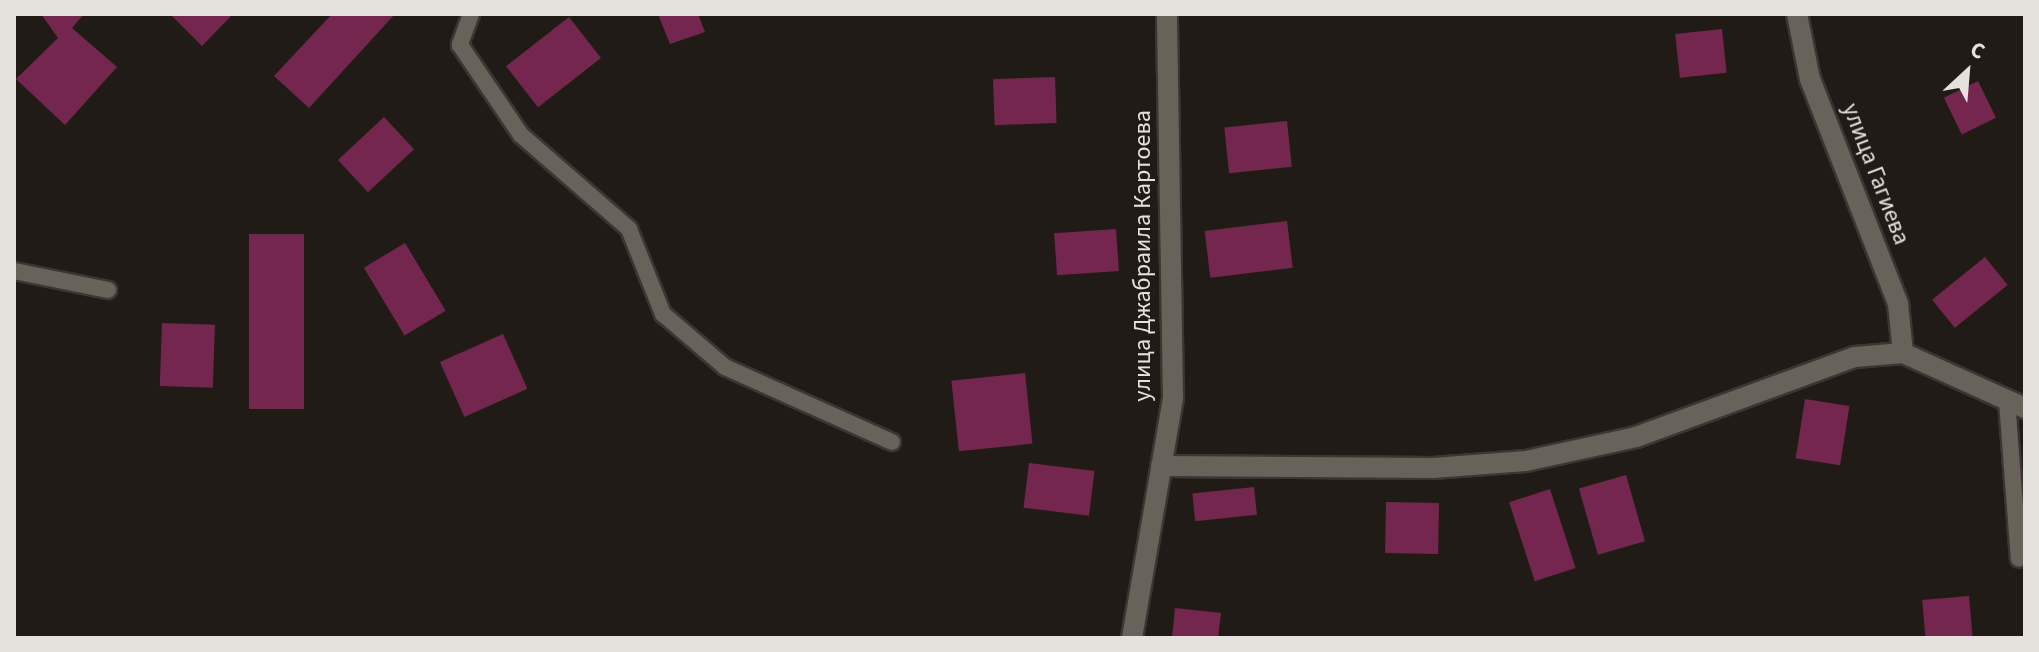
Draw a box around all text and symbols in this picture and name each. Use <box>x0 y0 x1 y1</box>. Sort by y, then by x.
north arrow <box>1927 32 2007 112</box>
text: С <box>1965 33 1990 68</box>
street label: улица Гагиева <box>1836 99 1916 249</box>
street label: улица Джабраила Картоева <box>1129 110 1157 402</box>

